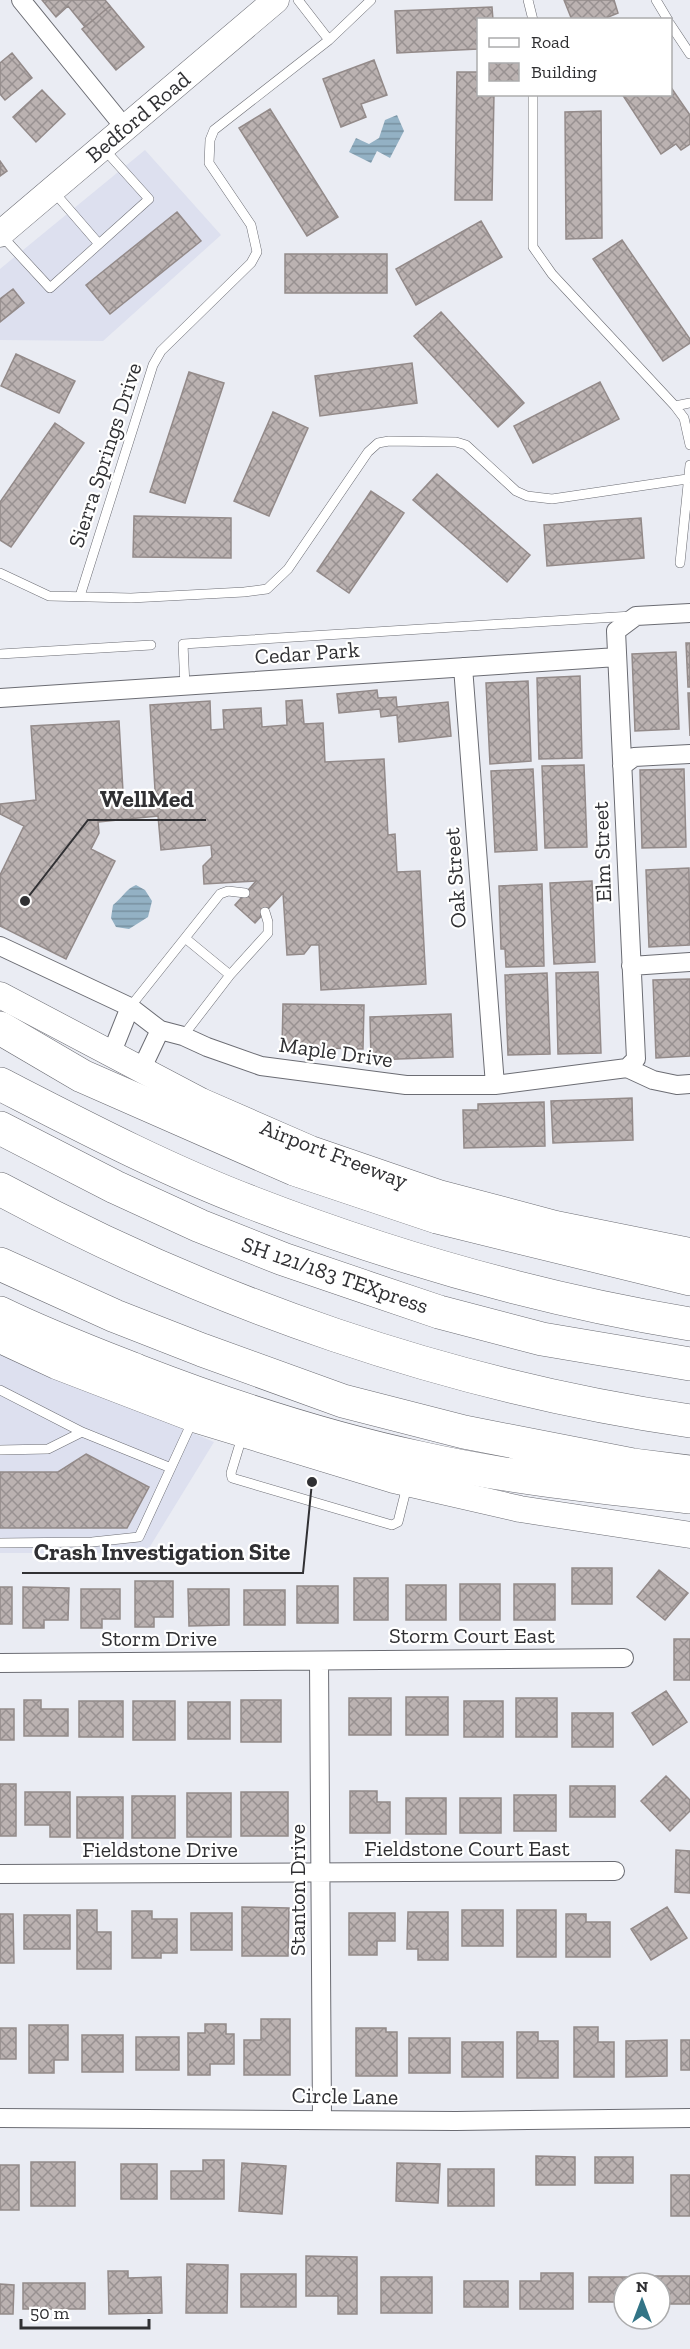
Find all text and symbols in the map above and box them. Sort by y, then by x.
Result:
legend [477,18,672,96]
text: Road [531,31,570,53]
text: Building [531,61,597,83]
street label: Bedford Road [80,66,196,168]
street label: Sierra Springs Drive [62,359,148,551]
street label: Cedar Park [254,636,361,670]
callout: WellMed [88,778,206,820]
text: WellMed [100,784,194,813]
street label: Elm Street [587,800,617,903]
street label: Oak Street [438,826,472,929]
street label: Maple Drive [277,1031,395,1073]
street label: Airport Freeway [256,1113,412,1195]
street label: SH 121/183 TEXpress [238,1230,432,1320]
callout: Crash Investigation Site [22,1531,303,1573]
text: Crash Investigation Site [34,1537,291,1566]
street label: Storm Court East [389,1622,556,1649]
street label: Storm Drive [101,1625,217,1652]
street label: Stanton Drive [284,1824,311,1956]
street label: Fieldstone Court East [364,1835,571,1862]
street label: Fieldstone Drive [82,1836,238,1863]
street label: Circle Lane [292,2082,398,2110]
north arrow [612,2271,672,2331]
text: N [636,2277,648,2296]
scale bar [21,2292,148,2330]
text: 50 m [30,2302,70,2324]

